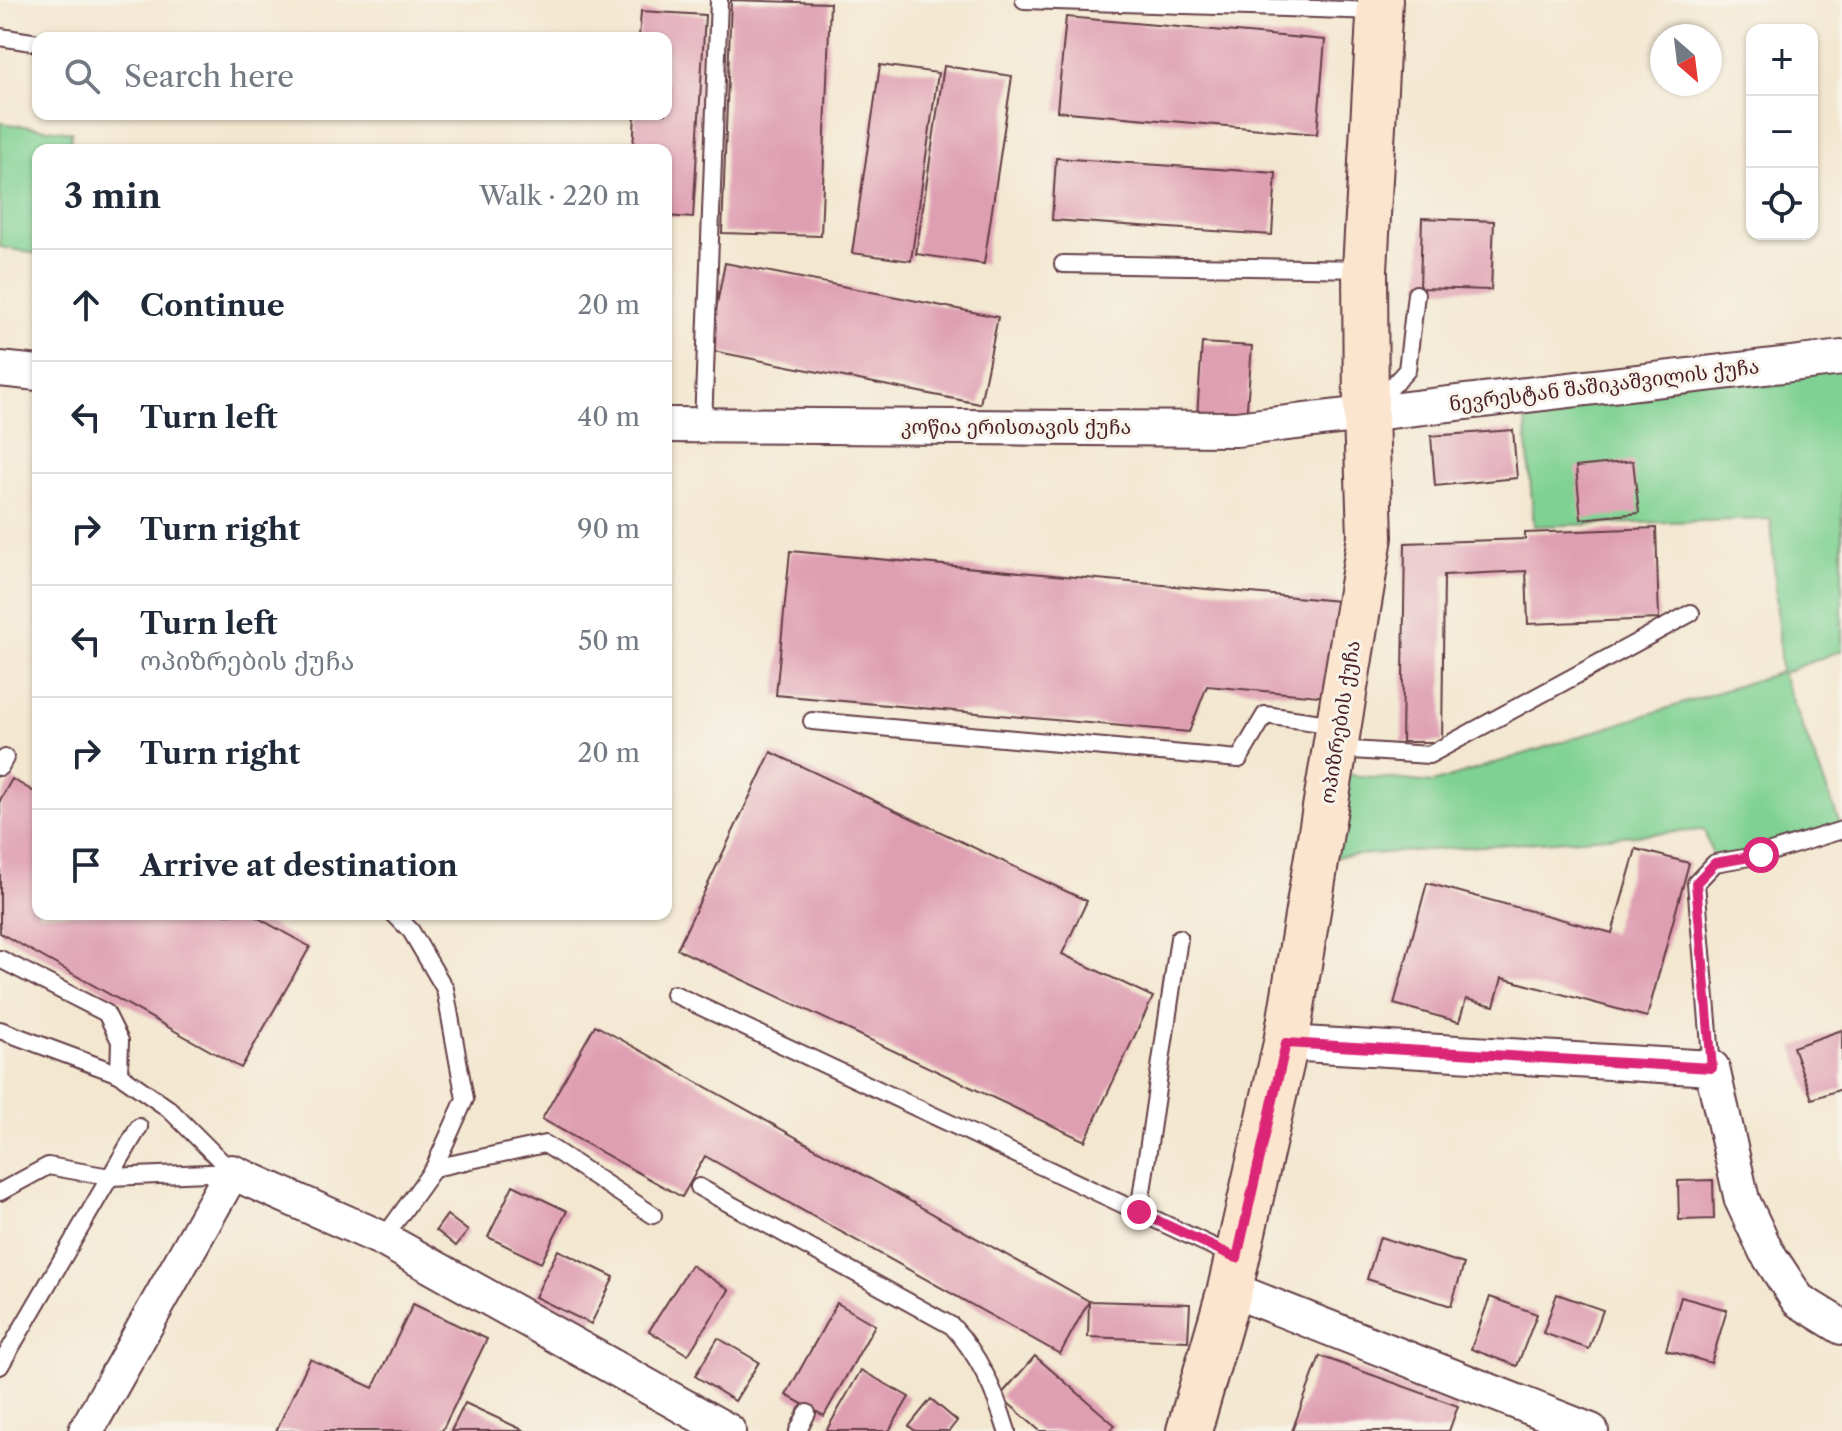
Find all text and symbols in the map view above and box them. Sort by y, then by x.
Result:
north arrow [1650,24,1722,96]
map controls [1746,24,1818,240]
button: + [1746,24,1818,96]
search box [32,32,672,120]
icon: search [60,54,104,98]
text: Search here [124,58,294,95]
button: − [1746,96,1818,168]
button: locate [1746,168,1818,240]
text: 3 min [64,175,161,217]
text: Walk · 220 m [479,180,640,212]
icon: ahead [64,283,108,327]
text: Continue [140,287,285,324]
text: 20 m [577,289,640,321]
street label: ნევრესტან შაშიკაშვილის ქუჩა [1448,354,1760,416]
icon: left [64,395,108,439]
text: Turn left [140,399,277,436]
text: 40 m [577,401,640,433]
street label: კოწია ერისთავის ქუჩა [901,415,1131,439]
icon: right [64,507,108,551]
text: Turn right [140,511,300,548]
text: 90 m [577,513,640,545]
text: Turn left [140,605,277,642]
icon: left [64,619,108,663]
text: 50 m [578,625,640,657]
street label: ოპიზრების ქუჩა [1315,639,1365,805]
text: ოპიზრების ქუჩა [140,645,354,677]
icon: right [64,731,108,775]
text: Turn right [140,735,300,772]
text: 20 m [577,737,640,769]
route start [1743,837,1779,873]
icon: arrive [64,843,108,887]
text: Arrive at destination [140,847,458,884]
route end [1121,1194,1157,1230]

